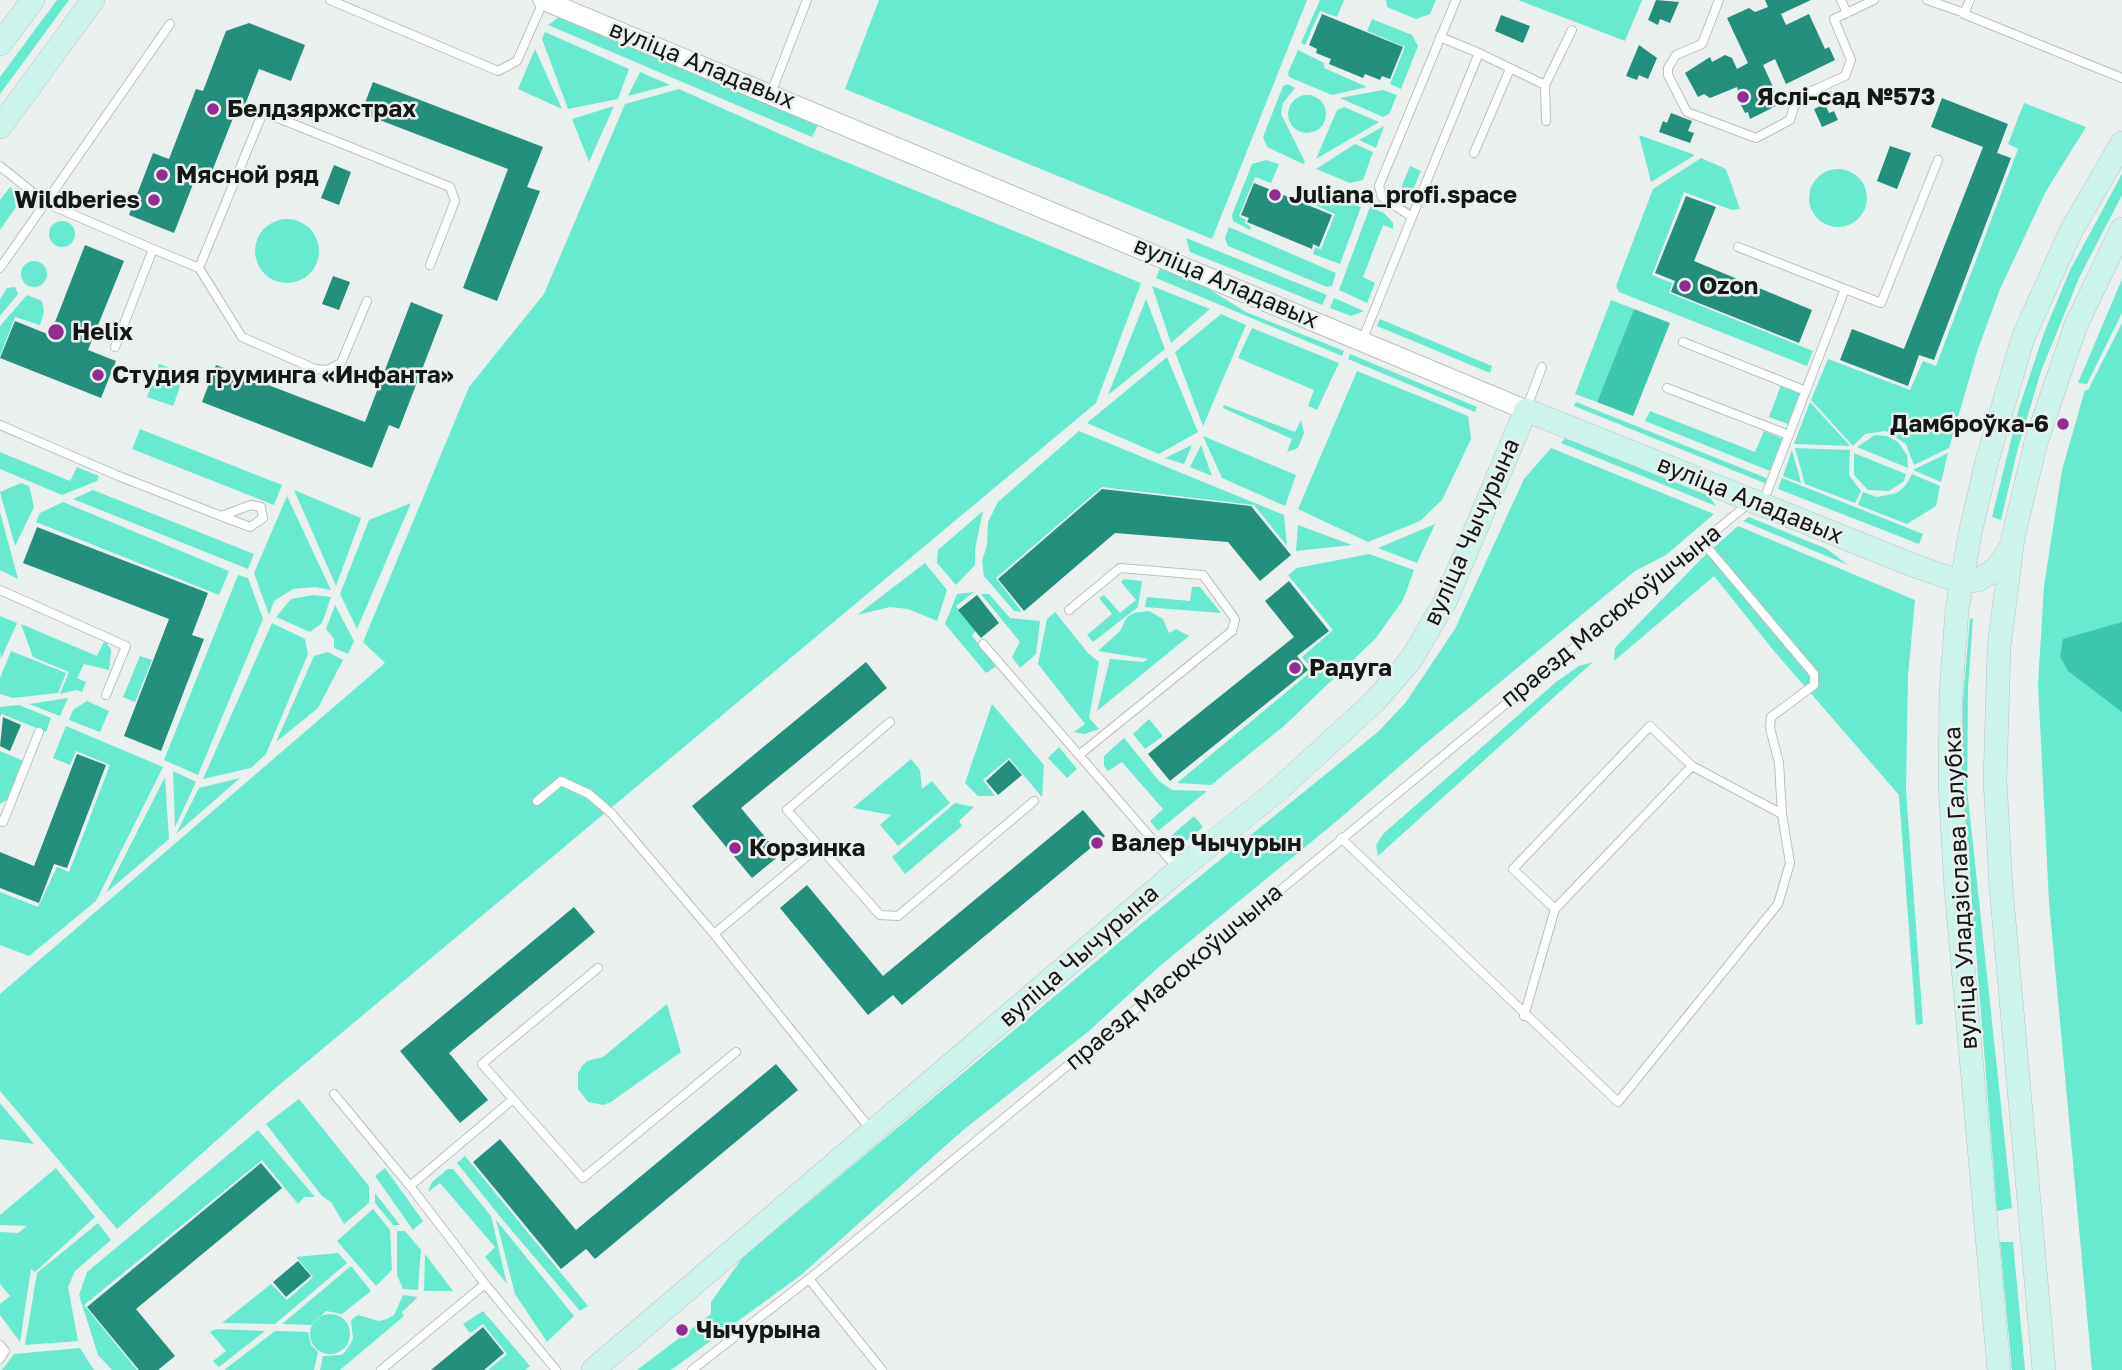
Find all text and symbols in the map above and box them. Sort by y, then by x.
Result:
street label: вуліца Аладавых [605,15,799,115]
place label: Яслі-сад №573 [1757,83,1935,111]
marker: Яслі-сад №573 [1735,89,1751,105]
place label: Белдзяржстрах [227,95,416,123]
marker: Белдзяржстрах [205,101,221,117]
place label: Мясной ряд [176,161,319,189]
marker: Мясной ряд [154,167,170,183]
place label: Juliana_profi.space [1289,181,1517,209]
place label: Wildberies [14,186,140,214]
marker: Juliana_profi.space [1267,187,1283,203]
marker: Wildberies [146,192,162,208]
street label: вуліца Аладавых [1129,231,1323,335]
place label: Ozon [1699,272,1758,300]
marker: Ozon [1677,278,1693,294]
place label: Helix [72,318,133,346]
marker: Helix [46,322,66,342]
place label: Студия груминга «Инфанта» [112,361,454,389]
marker: Студия груминга «Инфанта» [90,367,106,383]
place label: Дамброўка-6 [1890,410,2049,438]
marker: Дамброўка-6 [2055,416,2071,432]
street label: вуліца Чычурына [1418,434,1526,630]
street label: вуліца Аладавых [1653,450,1847,550]
street label: праезд Масюкоўшчына [1495,518,1727,714]
place label: Радуга [1309,654,1392,682]
marker: Радуга [1287,660,1303,676]
street label: вуліца Уладзіслава Галубка [1938,726,1984,1050]
place label: Валер Чычурын [1111,829,1302,857]
place label: Корзинка [749,834,866,862]
marker: Валер Чычурын [1089,835,1105,851]
marker: Корзинка [727,840,743,856]
street label: праезд Масюкоўшчына [1059,878,1289,1076]
street label: вуліца Чычурына [993,879,1165,1033]
place label: Чычурына [696,1316,820,1344]
marker: Чычурына [674,1322,690,1338]

